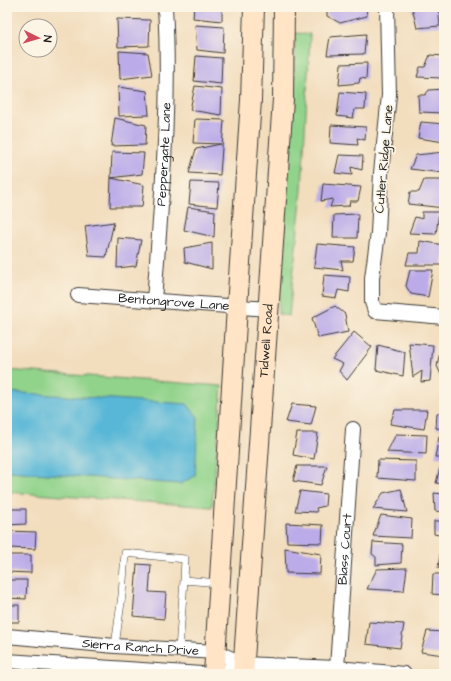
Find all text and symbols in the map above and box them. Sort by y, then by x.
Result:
north arrow [18,18,58,58]
text: N [40,35,55,43]
street label: Peppergate Lane [152,102,175,207]
street label: Cutler Ridge Lane [370,104,399,214]
street label: Bentongrove Lane [118,289,230,315]
street label: Tidwell Road [255,303,278,378]
street label: Blass Court [334,512,356,586]
street label: Sierra Ranch Drive [81,634,200,660]

